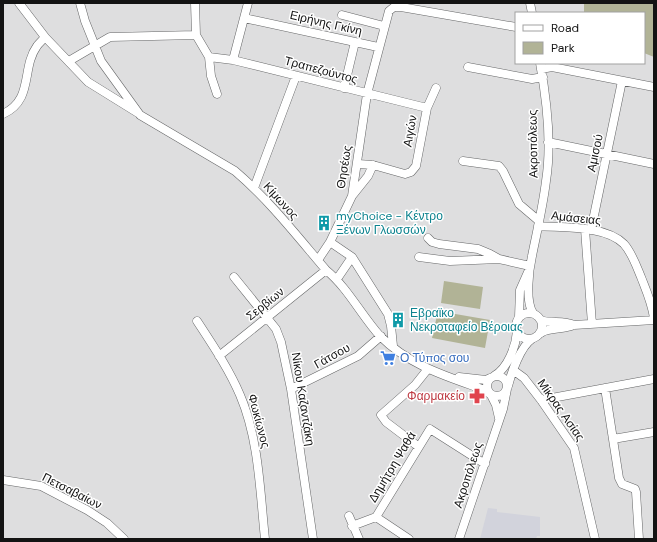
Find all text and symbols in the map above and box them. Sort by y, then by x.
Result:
street label: Ειρήνης Γκίνη [288,7,364,39]
legend [515,12,645,64]
text: Road [551,20,579,36]
text: Park [551,40,575,56]
street label: Τραπεζούντος [283,53,359,87]
street label: Ακροπόλεως [524,110,542,178]
street label: Αιγών [399,114,421,148]
street label: Αμισού [583,133,607,173]
street label: Θησέως [333,144,355,190]
street label: Κίμωνος [260,179,302,223]
street label: Αμάσειας [550,207,602,229]
place label: myChoice - Κέντρο Ξένων Γλωσσών [336,208,443,238]
building icon: myChoice - Κέντρο Ξένων Γλωσσών [315,214,333,232]
street label: Σερβίων [243,284,287,324]
place label: Εβραϊκο Νεκροταφείο Βέροιας [410,305,523,335]
building icon: Εβραϊκο Νεκροταφείο Βέροιας [389,311,407,329]
street label: Γάτσου [311,340,353,372]
supermarket icon: Ο Τύπος σου [379,349,397,367]
place label: Ο Τύπος σου [400,350,469,366]
street label: Νίκου Καζαντζάκη [288,351,318,447]
street label: Μίκρας Ασίας [534,376,588,444]
pharmacy icon: Φαρμακείο [468,387,486,405]
place label: Φαρμακείο [407,388,465,404]
street label: Φωκίωνος [244,392,274,450]
street label: Δημήτρη Ψαθά [365,429,419,505]
street label: Ακροπόλεως [450,440,486,510]
street label: Πετσαβαίων [39,469,105,513]

